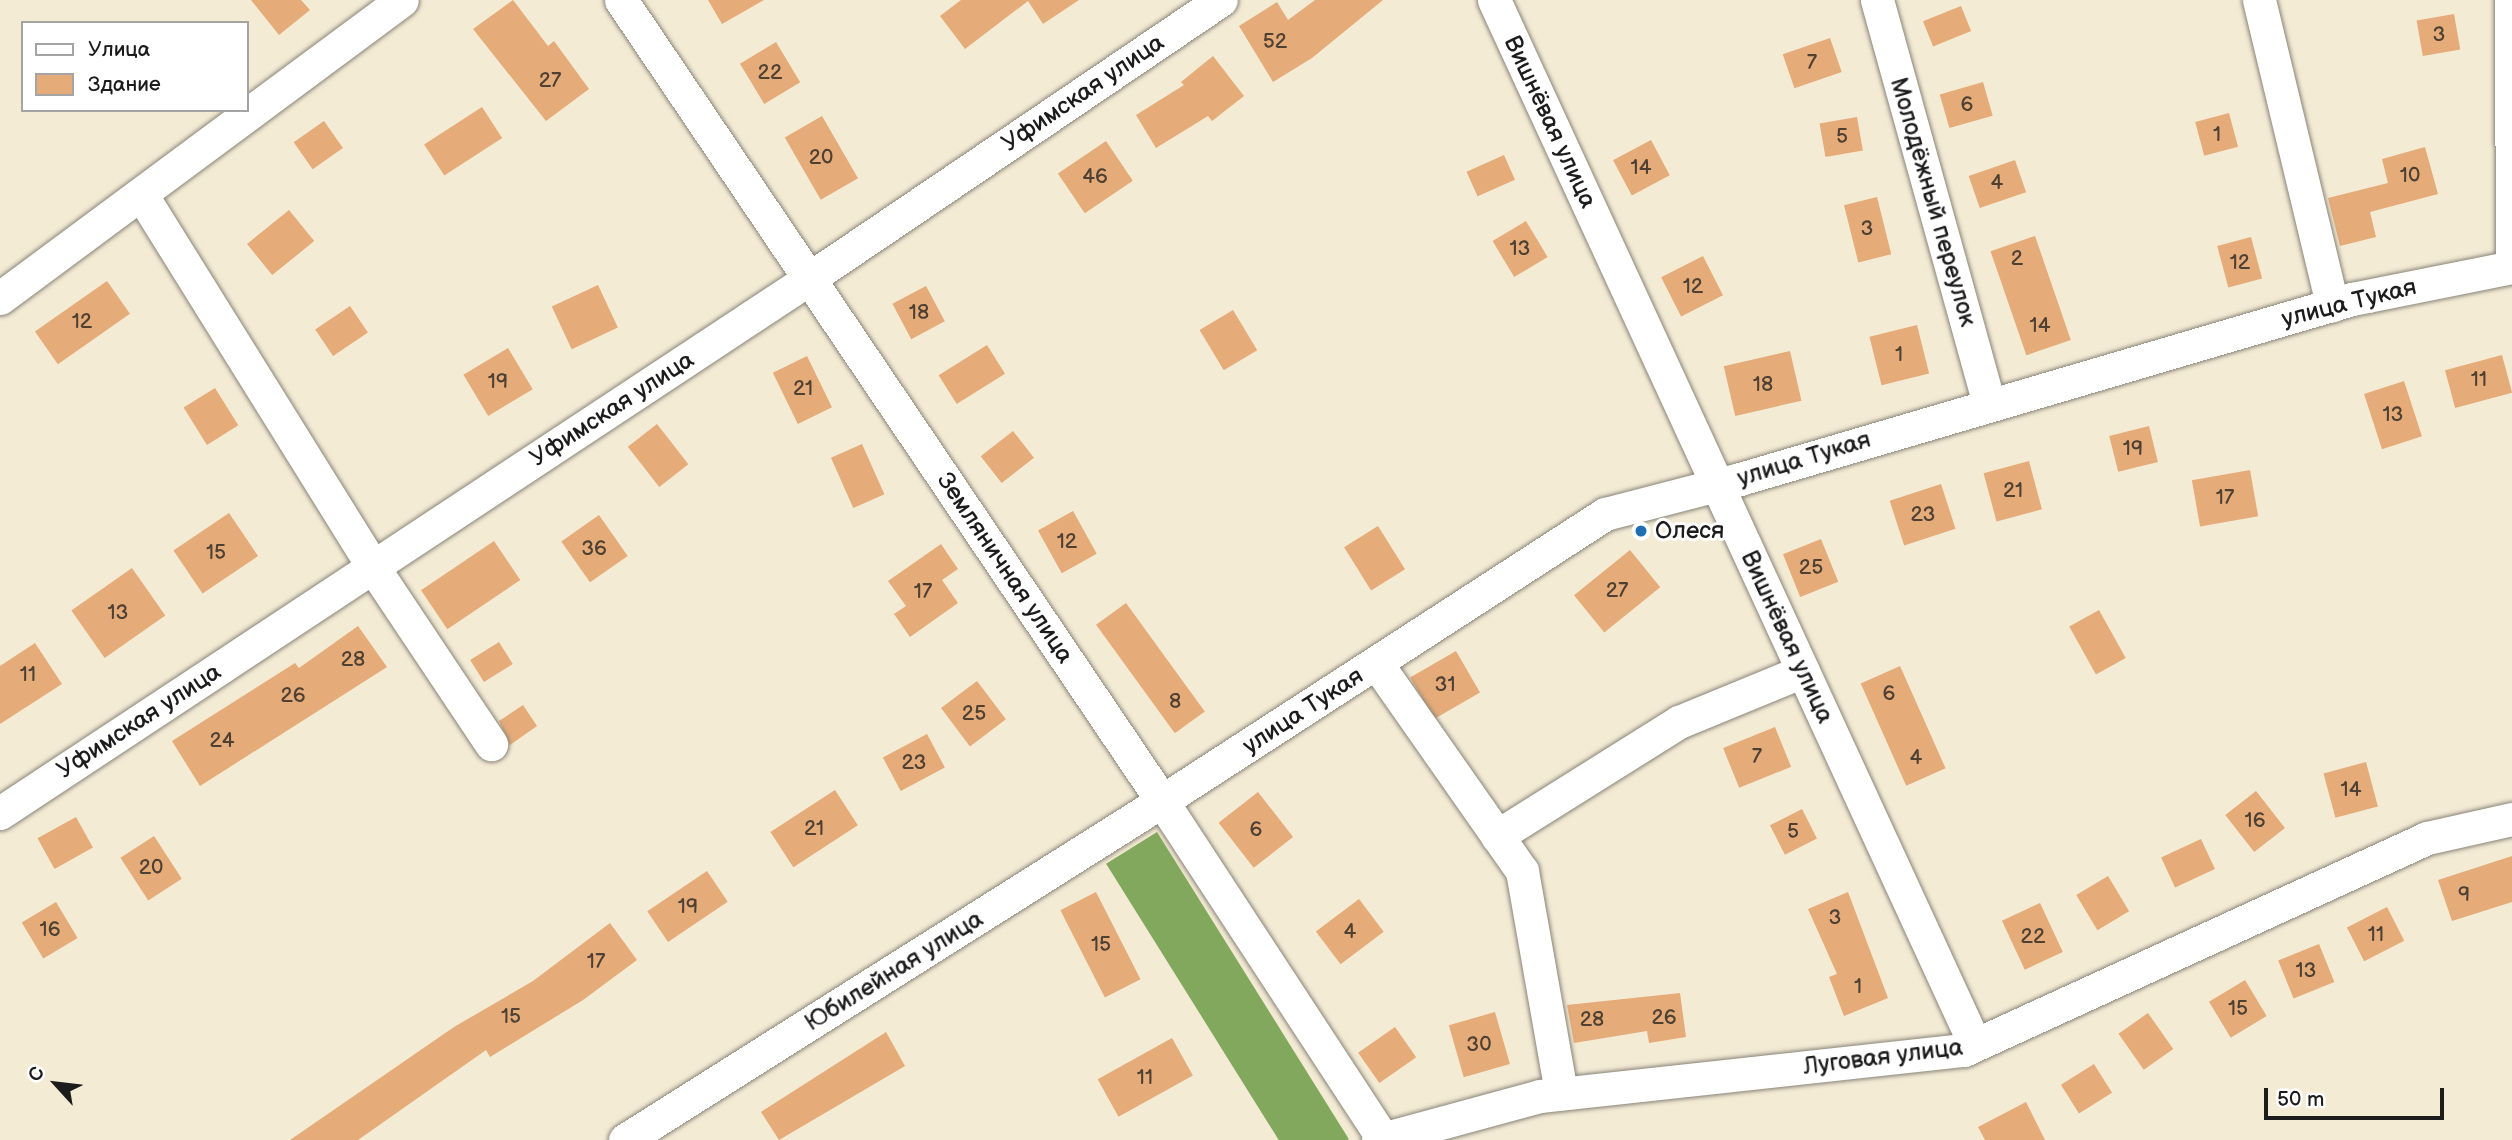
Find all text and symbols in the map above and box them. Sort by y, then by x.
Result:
legend [21,21,248,112]
house number: 3 [2433,22,2445,48]
street label: Уфимская улица [996,28,1170,158]
house number: 52 [1263,29,1287,55]
street label: Вишнёвая улица [1497,31,1603,213]
text: Улица [88,37,150,62]
house number: 7 [1807,50,1817,76]
house number: 22 [758,60,782,86]
house number: 27 [539,68,561,94]
text: Здание [88,72,161,97]
street label: Молодёжный переулок [1884,74,1982,330]
house number: 6 [1961,92,1973,118]
house number: 1 [2213,122,2221,148]
house number: 5 [1836,124,1848,150]
house number: 20 [809,145,833,171]
house number: 14 [1631,155,1651,181]
house number: 10 [2400,163,2420,189]
house number: 46 [1082,164,1108,190]
house number: 4 [1991,170,2003,196]
house number: 3 [1861,216,1873,242]
house number: 13 [1509,236,1531,262]
house number: 2 [2011,246,2023,272]
house number: 12 [2230,250,2250,276]
street label: улица Тукая [2279,272,2419,334]
house number: 12 [1683,274,1703,300]
house number: 18 [909,300,929,326]
house number: 12 [72,309,92,335]
house number: 14 [2030,313,2050,339]
house number: 1 [1895,342,1903,368]
street label: Уфимская улица [525,345,699,473]
house number: 11 [2471,367,2487,393]
house number: 19 [488,369,508,395]
house number: 18 [1753,372,1773,398]
house number: 21 [793,376,813,402]
house number: 13 [2382,402,2404,428]
street label: улица Тукая [1734,425,1874,493]
house number: 19 [2123,436,2143,462]
street label: Земляничная улица [931,467,1079,669]
house number: 21 [2003,478,2023,504]
house number: 17 [2216,485,2234,511]
house number: 23 [1911,502,1935,528]
place label: Олеся [1655,517,1724,545]
marker: Олеся [1633,523,1649,539]
house number: 12 [1057,529,1077,555]
house number: 36 [581,536,607,562]
house number: 15 [206,540,226,566]
street label: Вишнёвая улица [1734,546,1840,728]
house number: 25 [1799,555,1823,581]
house number: 27 [1606,578,1628,604]
house number: 17 [914,579,932,605]
house number: 13 [107,600,129,626]
house number: 28 [341,647,365,673]
street label: Уфимская улица [52,657,226,785]
street label: улица Тукая [1237,661,1369,761]
house number: 11 [20,662,36,688]
house number: 31 [1434,672,1456,698]
house number: 6 [1883,681,1895,707]
house number: 26 [280,683,306,709]
house number: 8 [1169,689,1181,715]
house number: 25 [962,701,986,727]
house number: 24 [210,728,234,754]
house number: 7 [1752,744,1762,770]
house number: 4 [1910,745,1922,771]
house number: 23 [902,750,926,776]
house number: 14 [2341,777,2361,803]
house number: 16 [2245,808,2265,834]
house number: 21 [804,816,824,842]
house number: 6 [1250,817,1262,843]
house number: 5 [1787,819,1799,845]
house number: 20 [139,855,163,881]
house number: 9 [2458,882,2470,908]
house number: 19 [678,894,698,920]
street label: Юбилейная улица [800,905,988,1037]
house number: 3 [1829,905,1841,931]
house number: 16 [40,917,60,943]
house number: 4 [1344,919,1356,945]
house number: 11 [2368,922,2384,948]
house number: 22 [2021,924,2045,950]
house number: 15 [1091,932,1111,958]
house number: 17 [587,949,605,975]
house number: 13 [2295,958,2317,984]
house number: 1 [1854,974,1862,1000]
house number: 15 [2228,996,2248,1022]
house number: 15 [501,1004,521,1030]
house number: 26 [1651,1005,1677,1031]
house number: 28 [1580,1007,1604,1033]
house number: 30 [1466,1032,1492,1058]
street label: Луговая улица [1802,1033,1964,1081]
north arrow [21,1049,91,1119]
text: С [24,1063,50,1085]
house number: 11 [1137,1065,1153,1091]
scale bar [2267,1074,2447,1118]
text: 50 m [2277,1087,2324,1112]

